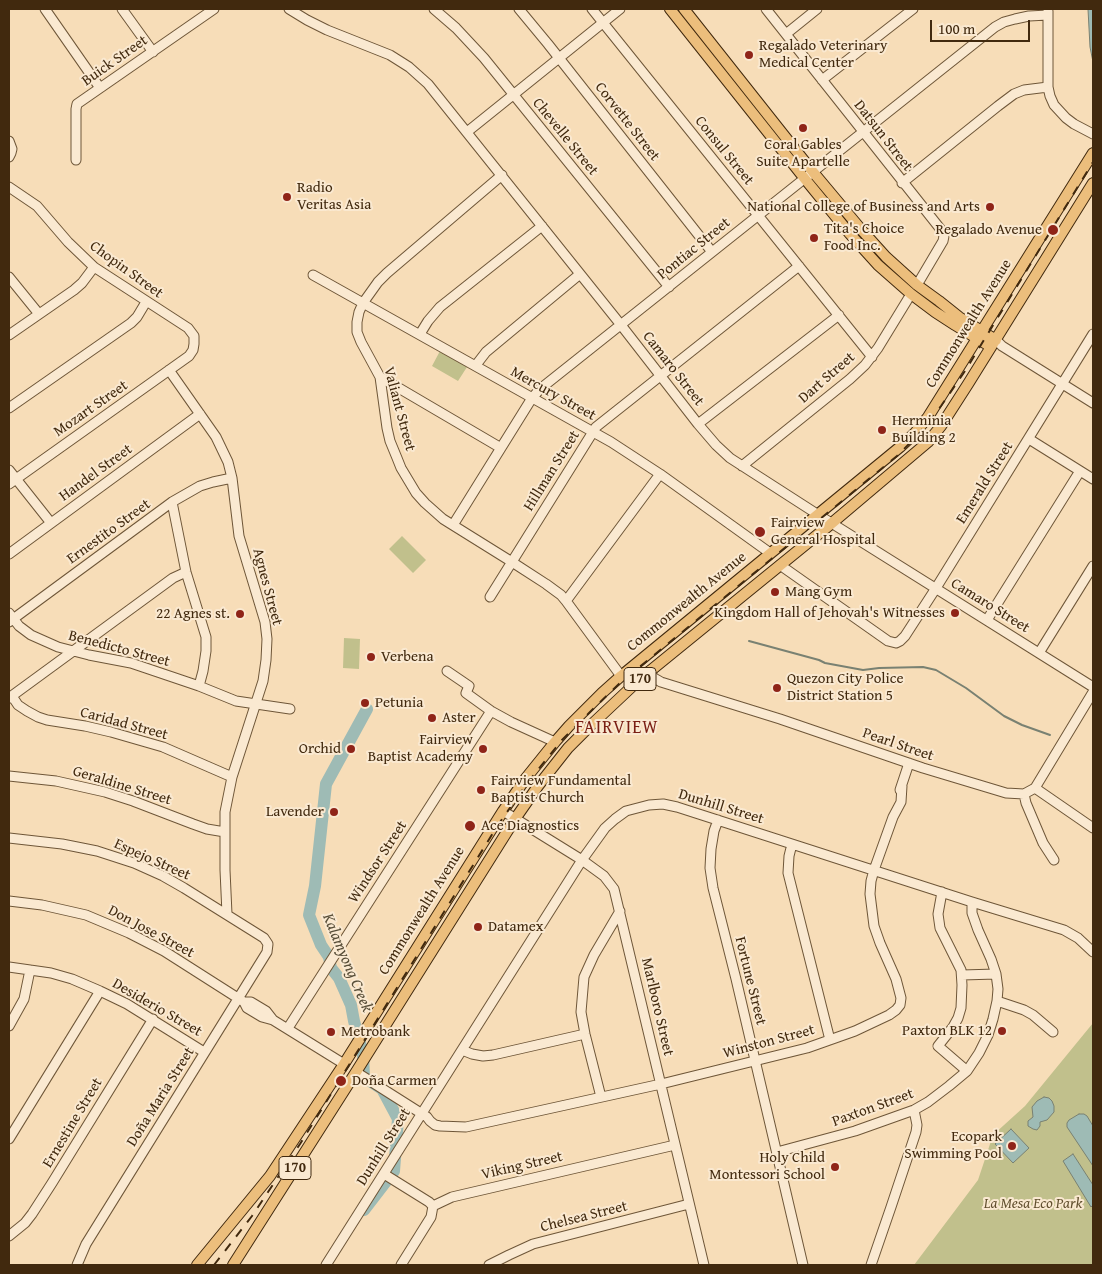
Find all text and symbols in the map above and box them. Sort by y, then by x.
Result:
scale bar [932,10,1032,42]
text: 100 m [938,18,975,39]
street label: Buick Street [79,32,151,90]
place label: Regalado Veterinary Medical Center [759,37,887,72]
marker: Regalado Veterinary Medical Center [743,49,755,61]
street label: Corvette Street [591,79,663,165]
street label: Chevelle Street [528,95,602,179]
street label: Datsun Street [850,97,916,175]
street label: Consul Street [691,113,757,189]
marker: Coral Gables Suite Apartelle [797,122,809,134]
place label: Coral Gables Suite Apartelle [756,136,850,171]
place label: Radio Veritas Asia [297,179,371,214]
marker: Radio Veritas Asia [281,191,293,203]
place label: National College of Business and Arts [747,198,980,216]
marker: National College of Business and Arts [984,201,996,213]
street label: Pontiac Street [654,214,734,284]
place label: Tita's Choice Food Inc. [824,220,904,255]
place label: Regalado Avenue [935,221,1042,239]
marker: Regalado Avenue [1046,223,1060,237]
marker: Tita's Choice Food Inc. [808,232,820,244]
street label: Chopin Street [86,237,166,303]
street label: Commonwealth Avenue [922,256,1016,392]
street label: Camaro Street [638,328,708,410]
street label: Dart Street [795,349,859,407]
street label: Mercury Street [507,363,599,425]
street label: Valiant Street [379,365,419,453]
street label: Mozart Street [50,377,132,441]
place label: Herminia Building 2 [892,412,956,447]
marker: Herminia Building 2 [876,424,888,436]
street label: Hillman Street [520,427,584,515]
street label: Emerald Street [953,439,1017,527]
street label: Handel Street [56,440,136,506]
street label: Ernestito Street [64,496,154,568]
place label: Fairview General Hospital [771,514,875,549]
marker: Fairview General Hospital [753,525,767,539]
street label: Agnes Street [248,546,286,628]
street label: Commonwealth Avenue [624,548,750,656]
street label: Camaro Street [947,575,1033,637]
place label: Mang Gym [785,583,852,601]
marker: Mang Gym [769,586,781,598]
place label: Kingdom Hall of Jehovah's Witnesses [714,604,945,622]
place label: 22 Agnes st. [156,605,230,623]
marker: Kingdom Hall of Jehovah's Witnesses [949,607,961,619]
marker: 22 Agnes st. [234,608,246,620]
street label: Benedicto Street [66,627,172,671]
place label: Verbena [381,648,433,666]
marker: Verbena [365,651,377,663]
road number: 170 [624,668,656,691]
place label: Quezon City Police District Station 5 [787,670,903,705]
marker: Quezon City Police District Station 5 [771,682,783,694]
place label: Petunia [375,694,423,712]
marker: Petunia [359,697,371,709]
street label: Caridad Street [78,704,170,744]
place label: Aster [442,709,476,727]
marker: Aster [426,712,438,724]
district label: FAIRVIEW [574,717,660,739]
street label: Pearl Street [860,724,936,766]
place label: Fairview Baptist Academy [368,731,473,766]
place label: Orchid [299,740,341,758]
marker: Orchid [345,743,357,755]
marker: Fairview Baptist Academy [477,743,489,755]
street label: Geraldine Street [71,762,173,810]
place label: Fairview Fundamental Baptist Church [491,772,631,807]
marker: Fairview Fundamental Baptist Church [475,784,487,796]
street label: Dunhill Street [676,786,766,828]
place label: Lavender [266,803,324,821]
marker: Lavender [328,806,340,818]
street label: Windsor Street [345,817,411,907]
place label: Ace Diagnostics [481,817,579,835]
marker: Ace Diagnostics [463,819,477,833]
street label: Espejo Street [111,835,193,885]
street label: Commonwealth Avenue [375,843,469,979]
street label: Don Jose Street [105,902,197,962]
water label: Kalamyong Creek [318,911,376,1015]
place label: Datamex [488,918,543,936]
marker: Datamex [472,921,484,933]
street label: Fortune Street [730,935,770,1027]
street label: Marlboro Street [637,956,677,1058]
street label: Desiderio Street [109,975,205,1041]
street label: Winston Street [721,1021,817,1063]
place label: Paxton BLK 12 [902,1022,992,1040]
place label: Metrobank [341,1023,410,1041]
marker: Paxton BLK 12 [996,1025,1008,1037]
marker: Metrobank [325,1026,337,1038]
street label: Doña Maria Street [123,1044,199,1150]
place label: Doña Carmen [352,1072,437,1090]
marker: Doña Carmen [334,1074,348,1088]
street label: Ernestine Street [39,1075,107,1171]
street label: Paxton Street [830,1085,916,1131]
street label: Dunhill Street [353,1105,415,1189]
place label: Ecopark Swimming Pool [904,1128,1002,1163]
marker: Ecopark Swimming Pool [1006,1140,1018,1152]
street label: Viking Street [480,1148,564,1184]
place label: Holy Child Montessori School [709,1149,825,1184]
road number: 170 [279,1156,311,1180]
marker: Holy Child Montessori School [829,1161,841,1173]
park label: La Mesa Eco Park [984,1195,1082,1213]
street label: Chelsea Street [539,1197,629,1237]

